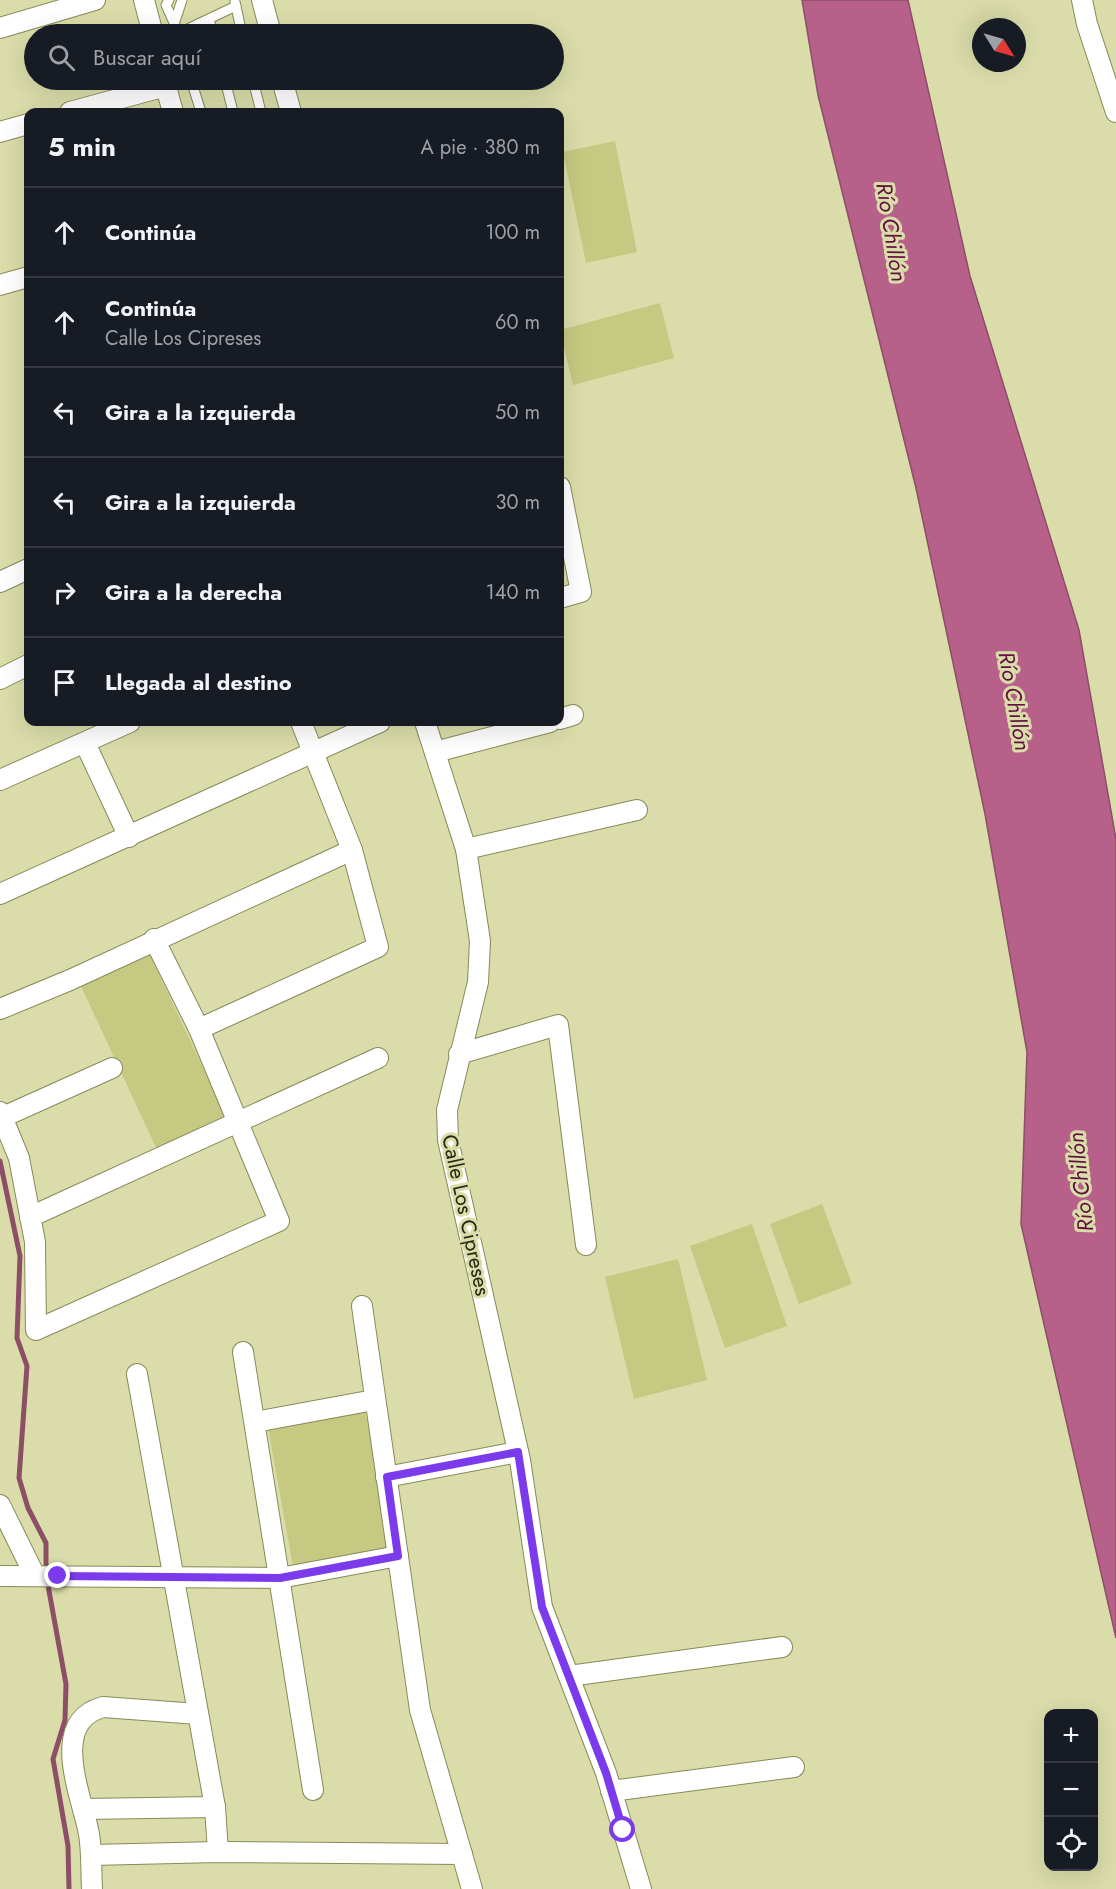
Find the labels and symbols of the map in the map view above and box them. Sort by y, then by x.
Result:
north arrow [972,18,1026,72]
water label: Río Chillón [868,180,916,284]
water label: Río Chillón [991,649,1039,753]
water label: Río Chillón [1059,1131,1101,1233]
street label: Calle Los Cipreses [434,1132,498,1298]
route end [44,1562,70,1588]
route start [609,1816,635,1842]

